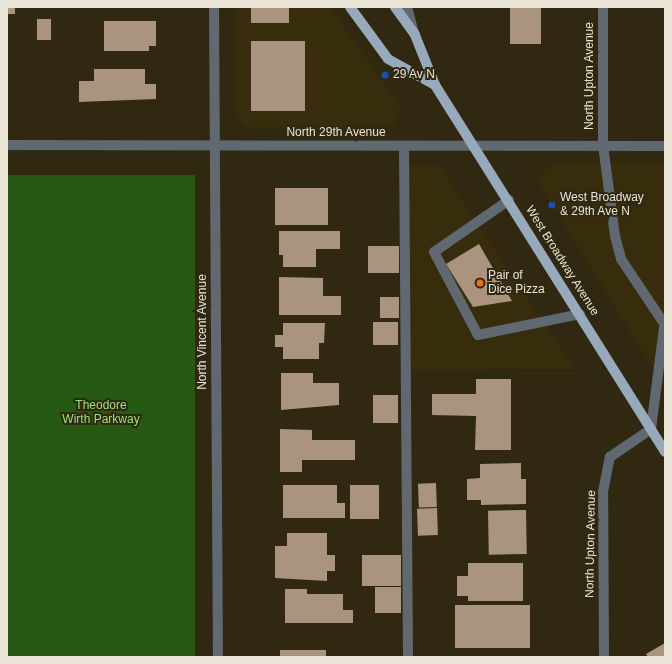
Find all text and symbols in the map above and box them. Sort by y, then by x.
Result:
street label: North Upton Avenue [583,22,597,130]
place label: 29 Av N [393,68,435,82]
marker: 29 Av N [380,70,390,80]
street label: North 29th Avenue [286,126,386,140]
place label: West Broadway & 29th Ave N [560,191,644,219]
marker: West Broadway & 29th Ave N [547,200,557,210]
street label: West Broadway Avenue [522,203,602,319]
place label: Pair of Dice Pizza [488,269,545,297]
street label: North Vincent Avenue [196,274,210,390]
marker: Pair of Dice Pizza [475,278,485,288]
park label: Theodore Wirth Parkway [62,399,140,427]
street label: North Upton Avenue [583,490,599,598]

